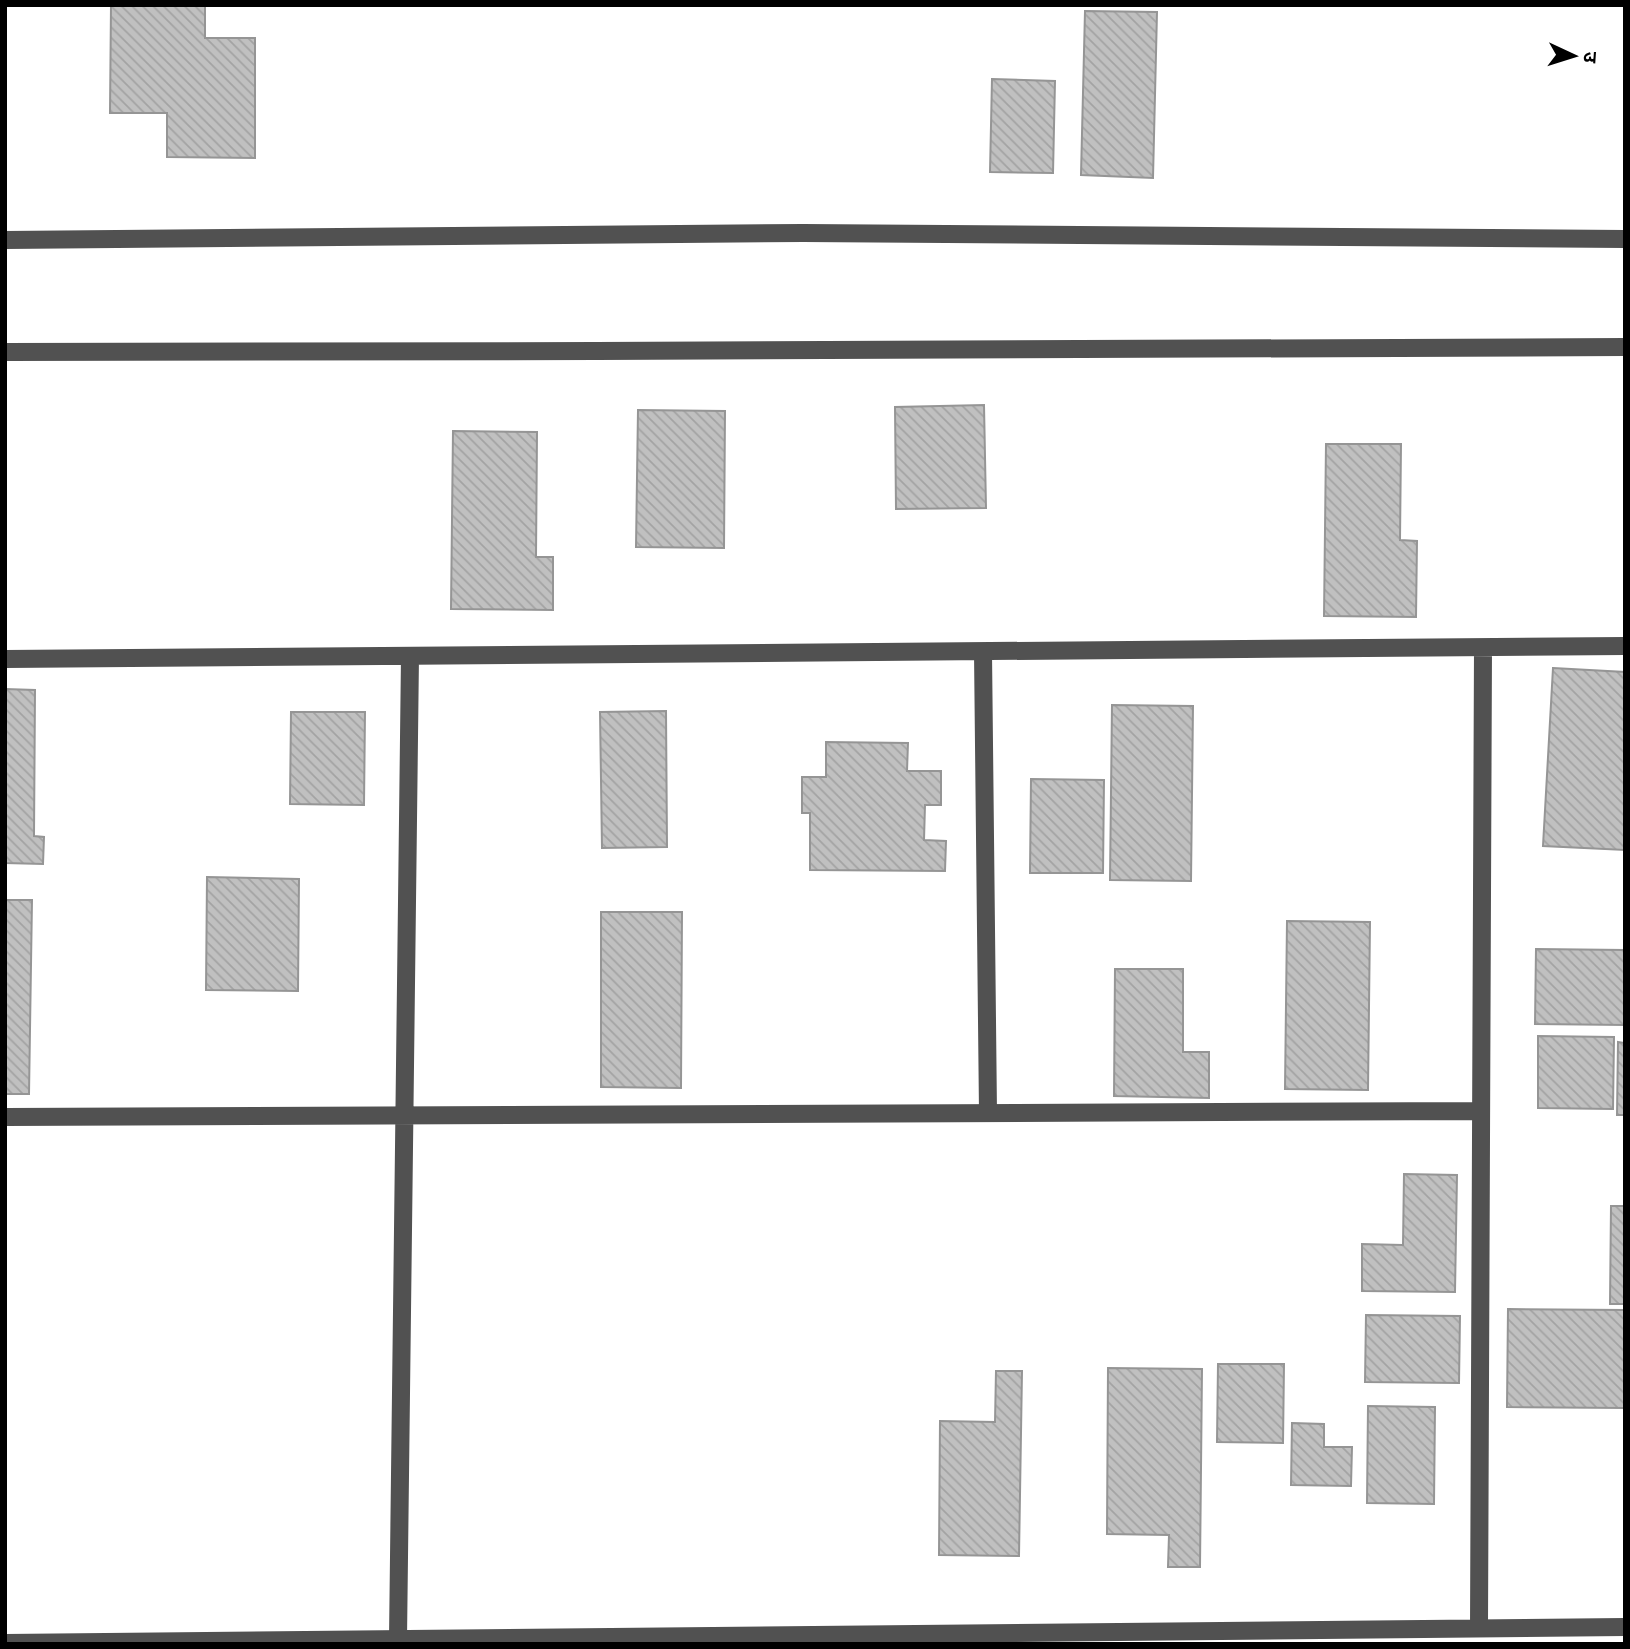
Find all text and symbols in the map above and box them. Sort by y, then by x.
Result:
north arrow [1539,21,1609,91]
text: उ [1579,51,1603,64]

